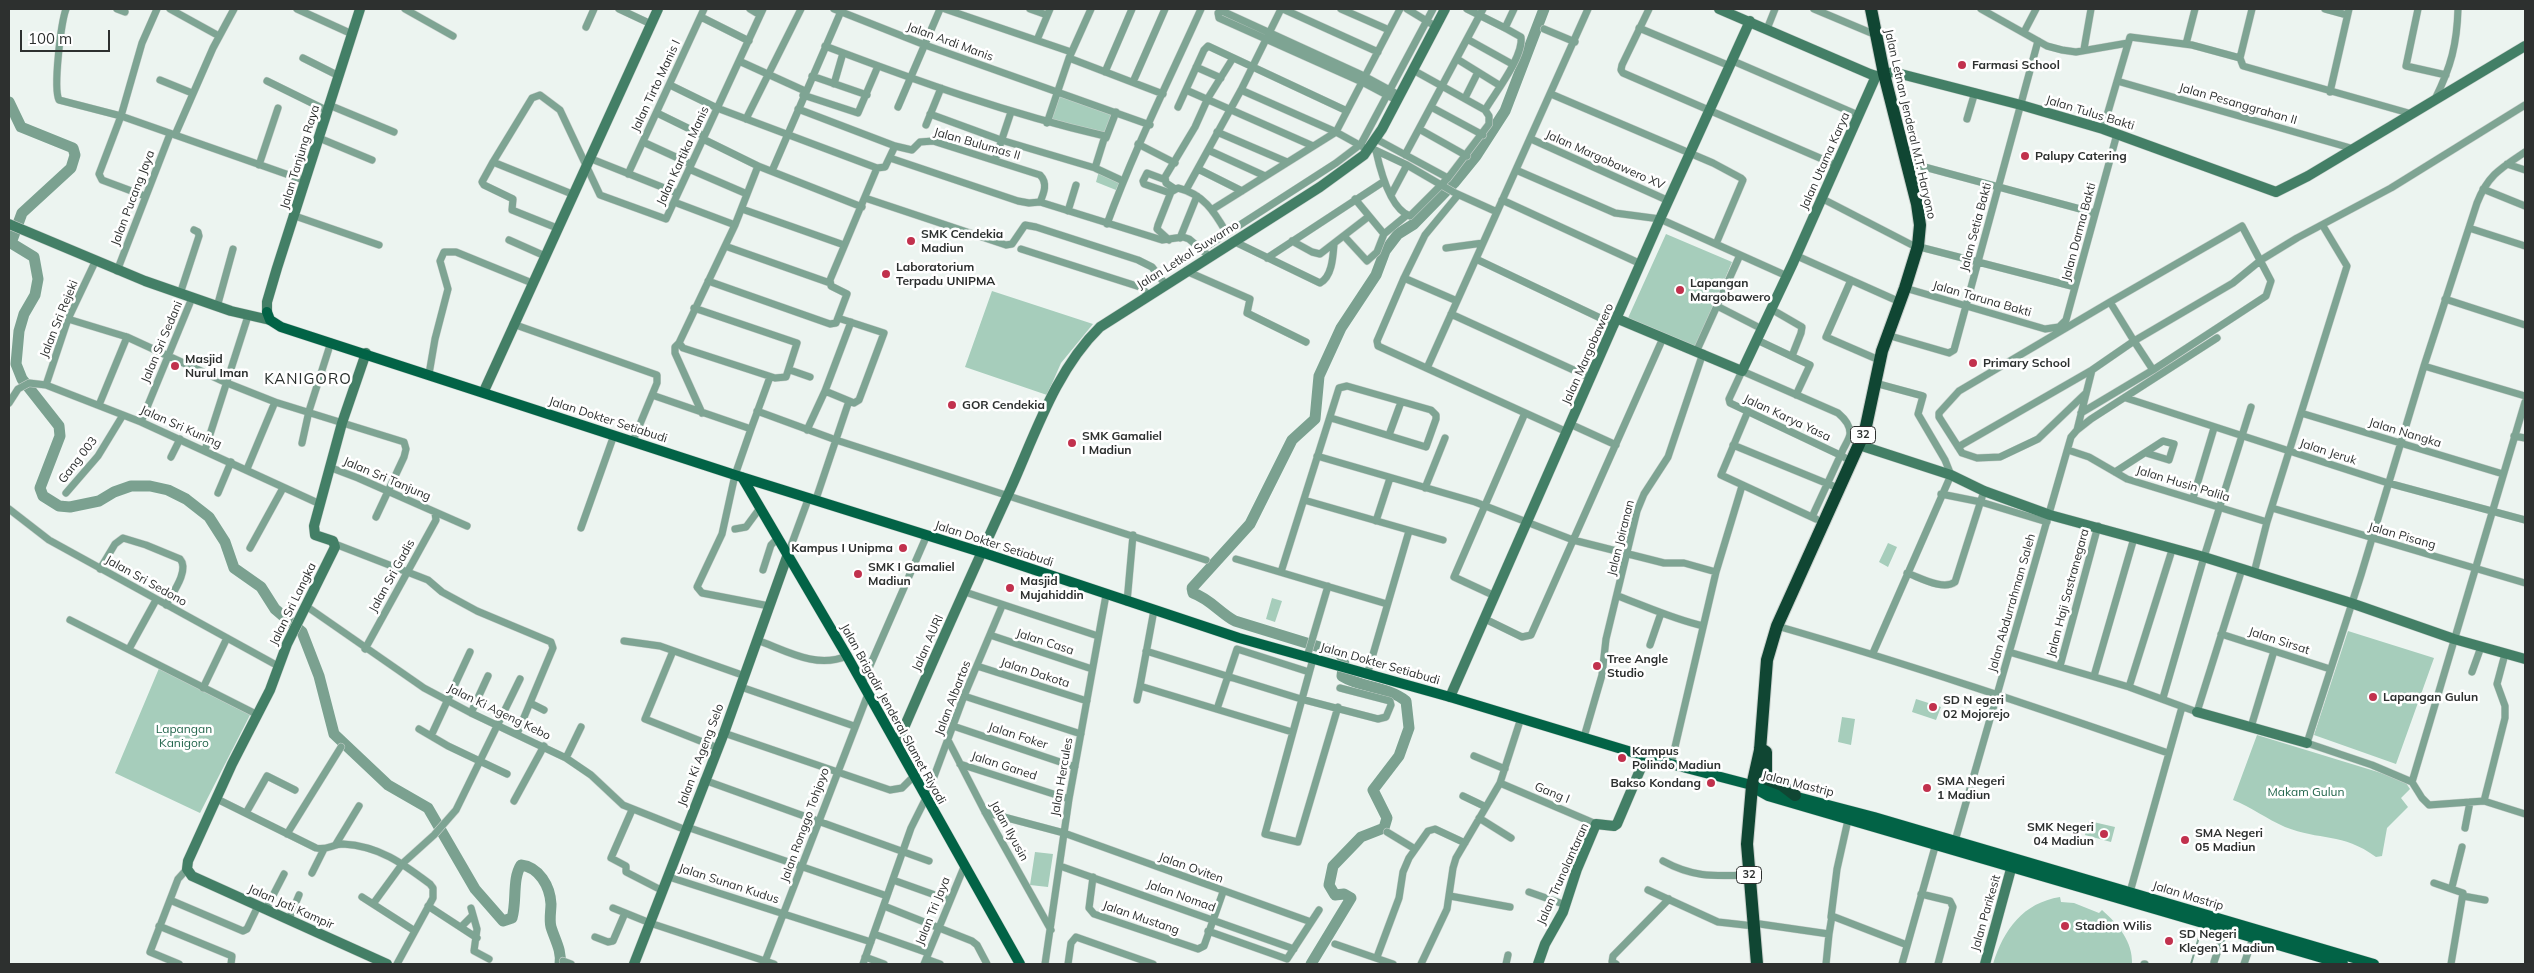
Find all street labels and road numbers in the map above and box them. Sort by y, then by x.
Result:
street label: Jalan Ardi Manis [905,20,995,64]
street label: Jalan Letnan Jenderal M.T. Haryono [1881,28,1939,220]
street label: Jalan Tirto Manis I [628,38,684,134]
street label: Jalan Pesanggrahan II [2177,80,2299,128]
street label: Jalan Tulus Bakti [2044,93,2136,133]
street label: Jalan Tanjung Raya [277,103,323,211]
street label: Jalan Kartika Manis [654,104,712,208]
street label: Jalan Utama Karya [1797,110,1853,212]
street label: Jalan Bulumas II [932,125,1022,163]
street label: Jalan Margobawero XV [1543,127,1667,193]
street label: Jalan Pucang Jaya [108,148,158,248]
street label: Jalan Setia Bakti [1957,181,1995,273]
street label: Jalan Darma Bakti [2059,181,2099,283]
street label: Jalan Letkol Suwarno [1134,218,1242,292]
street label: Jalan Sri Rejeki [37,278,81,360]
street label: Jalan Taruna Bakti [1931,278,2033,320]
street label: Jalan Sri Sedani [138,299,186,385]
street label: Jalan Margobawero [1559,301,1617,407]
street label: Jalan Karya Yasa [1741,392,1833,444]
street label: Jalan Dokter Setiabudi [547,394,669,446]
street label: Jalan Sri Kuning [138,403,224,451]
street label: Jalan Nangka [2367,415,2443,451]
road number: 32 [1850,426,1876,444]
street label: Gang 003 [55,434,101,486]
street label: Jalan Jeruk [2298,436,2358,468]
street label: Jalan Sri Tanjung [341,454,433,504]
street label: Jalan Husin Palila [2135,463,2231,505]
street label: Jalan Joiranan [1605,499,1637,577]
street label: Jalan Dokter Setiabudi [933,518,1055,570]
street label: Jalan Pisang [2367,520,2437,552]
street label: Jalan Haji Sastranegara [2044,527,2092,659]
street label: Jalan Abdurrahman Saleh [1985,532,2039,674]
street label: Jalan Sri Gadis [366,537,418,615]
street label: Jalan Sri Sedono [103,553,189,609]
street label: Jalan Sri Langka [267,560,319,648]
street label: Jalan AURI [909,613,947,673]
street label: Jalan Brigadir Jenderal Slamet Riyadi [837,621,949,807]
street label: Jalan Sirsat [2247,624,2311,658]
street label: Jalan Casa [1014,626,1076,658]
street label: Jalan Dokter Setiabudi [1319,640,1441,688]
street label: Jalan Dakota [999,655,1071,691]
street label: Jalan Albartos [932,659,974,737]
street label: Jalan Ki Ageng Kebo [445,681,553,743]
street label: Jalan Ki Ageng Selo [675,702,727,808]
street label: Jalan Foker [986,720,1050,752]
street label: Jalan Hercules [1048,737,1076,817]
street label: Jalan Ganed [969,749,1039,783]
street label: Jalan Ronggo Tohjoyo [778,766,832,884]
street label: Jalan Mastrip [1761,768,1835,800]
street label: Gang I [1532,779,1572,807]
street label: Jalan Ilyusin [987,798,1031,864]
street label: Jalan Trunolantaran [1534,821,1592,927]
street label: Jalan Oviten [1157,850,1225,886]
street label: Jalan Sunan Kudus [677,861,781,907]
road number: 32 [1736,866,1762,884]
street label: Jalan Parikesit [1968,873,2004,953]
street label: Jalan Tri Jaya [913,875,953,947]
street label: Jalan Nomad [1145,877,1217,915]
street label: Jalan Mastrip [2151,878,2225,914]
street label: Jalan Jati Kampir [246,882,336,932]
street label: Jalan Mustang [1101,898,1181,938]

